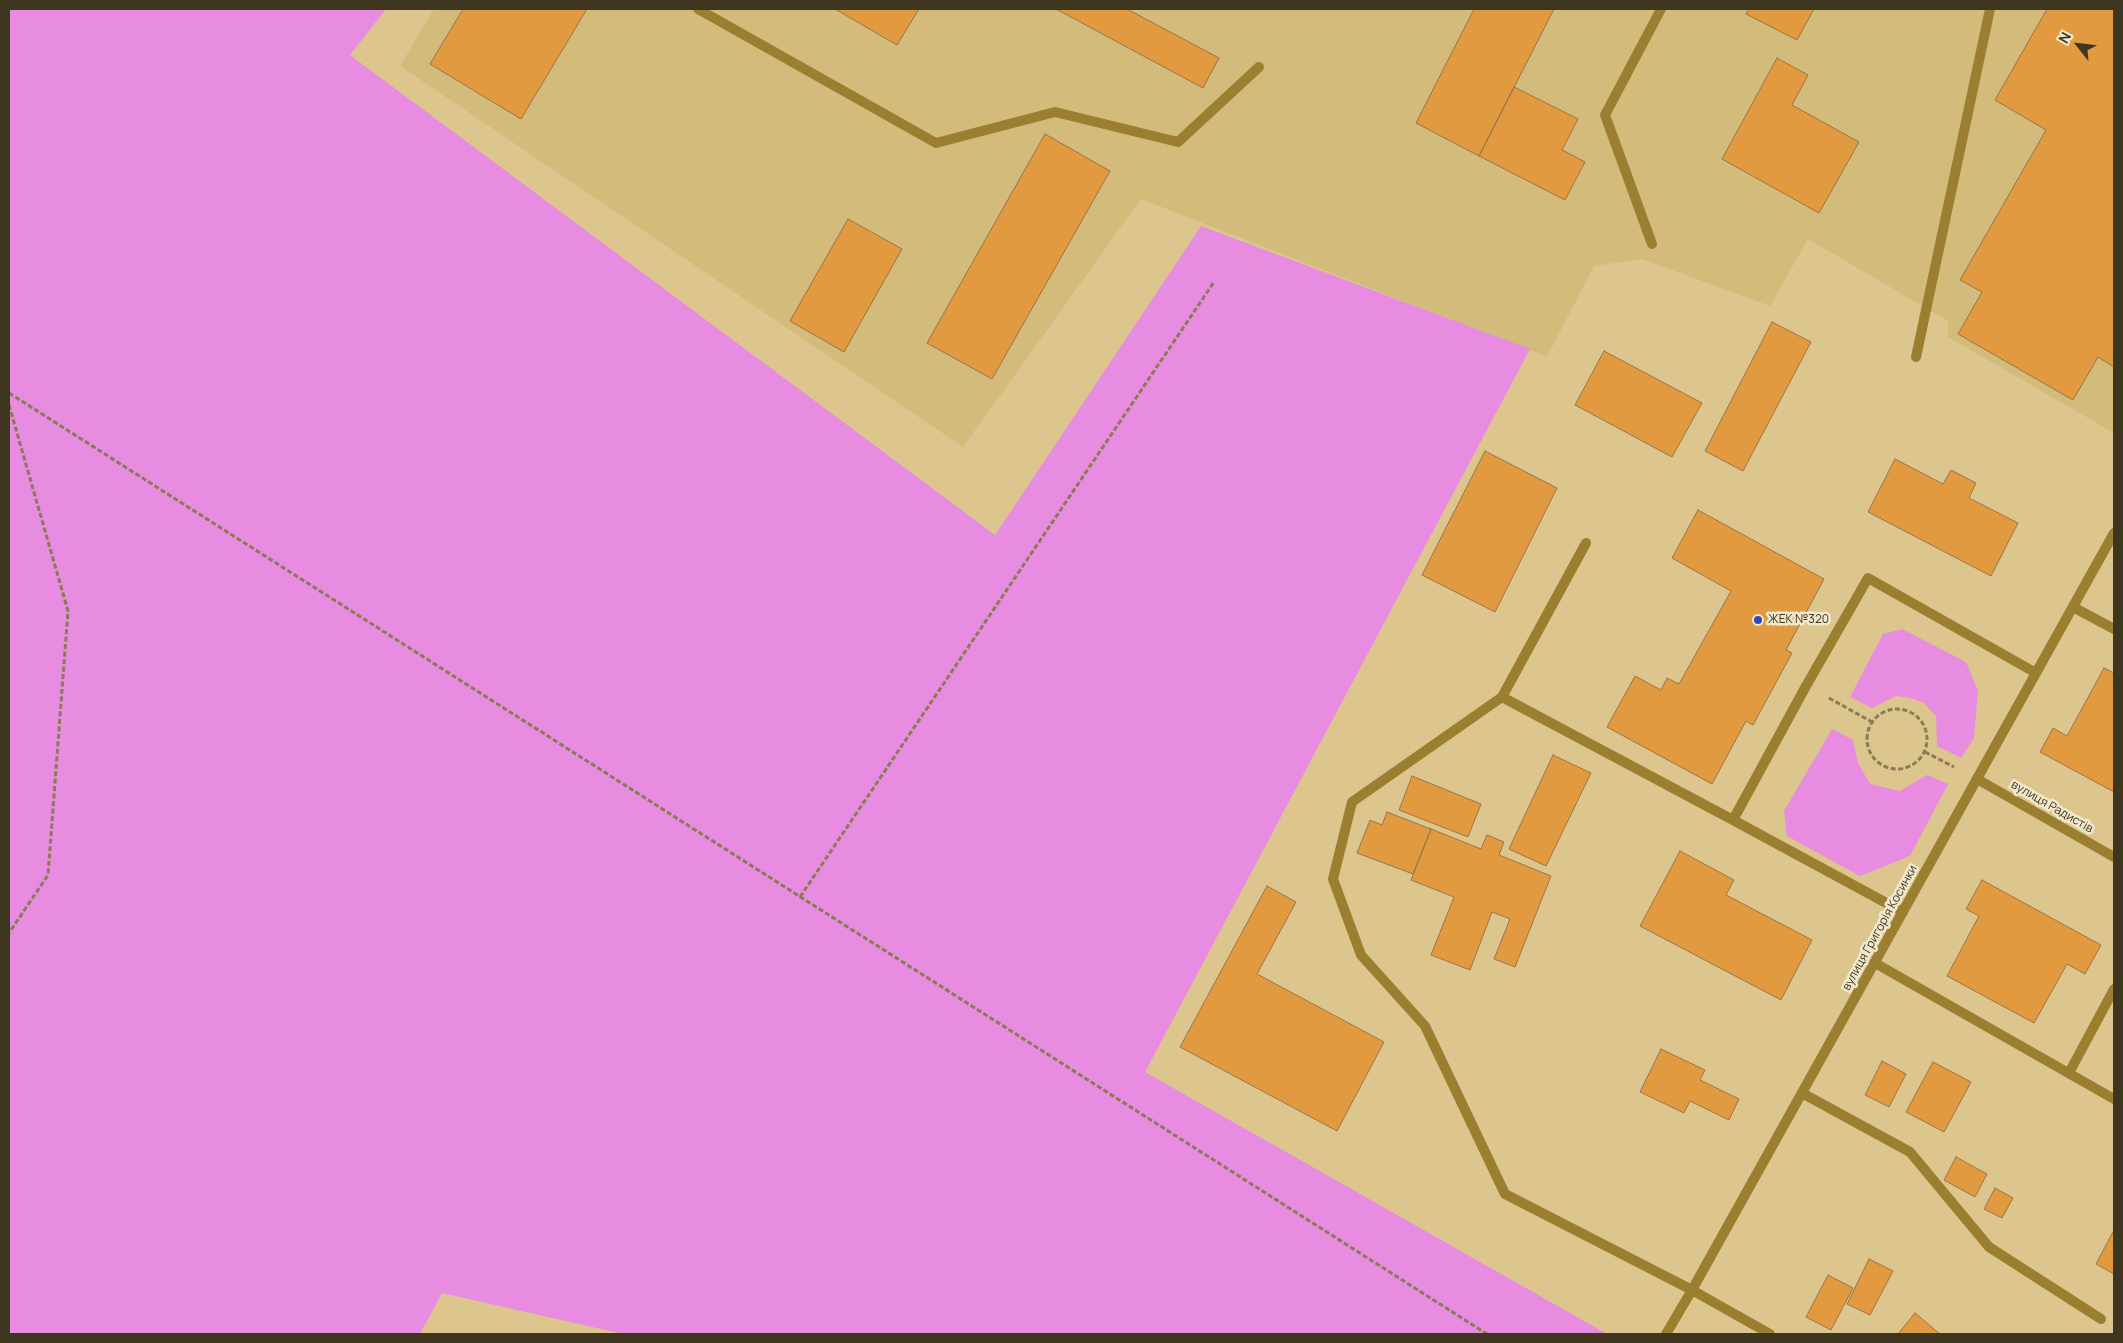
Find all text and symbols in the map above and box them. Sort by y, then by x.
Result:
north arrow [2053,20,2103,70]
text: N [2054,28,2075,46]
place label: ЖЕК №320 [1768,613,1829,627]
marker: ЖЕК №320 [1752,614,1764,626]
street label: вулиця Радистів [2008,778,2096,836]
street label: вулиця Григорія Косинки [1840,863,1920,993]

